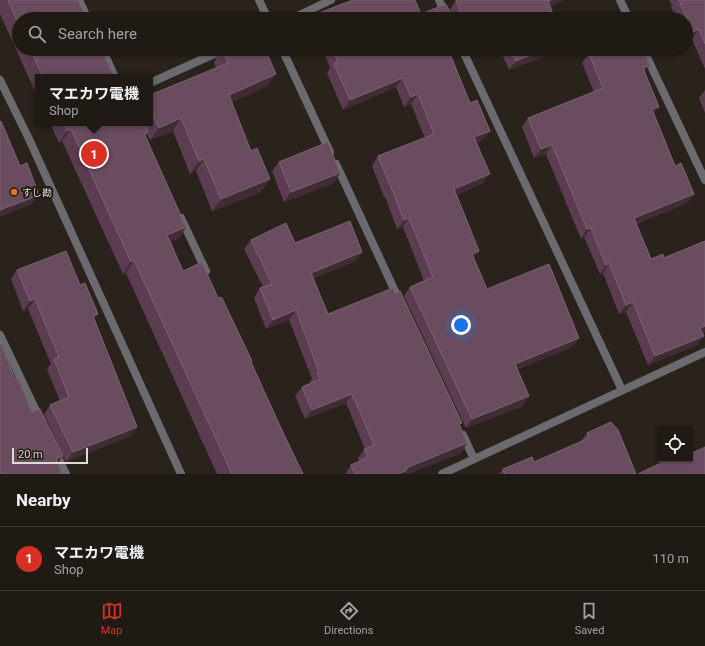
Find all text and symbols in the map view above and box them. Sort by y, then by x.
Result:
search box [12,12,693,56]
icon: search [26,23,48,45]
text: Search here [58,25,137,43]
popup [35,74,153,126]
text: マエカワ電機 [49,85,139,103]
text: Shop [49,103,79,118]
pin: 1 [81,139,107,169]
marker: すし勘 [9,187,19,197]
place label: すし勘 [22,187,52,198]
your location [451,315,471,335]
map controls [657,426,693,462]
button: locate [657,426,693,462]
scale bar [12,446,88,465]
text: 20 m [18,448,43,461]
text: Nearby [16,490,71,510]
text: マエカワ電機 [54,544,144,562]
text: 1 [25,551,33,566]
text: 110 m [652,551,689,566]
text: Shop [54,562,84,577]
tab: Map [101,600,123,637]
tab: Directions [324,600,373,637]
tab: Saved [575,600,604,637]

